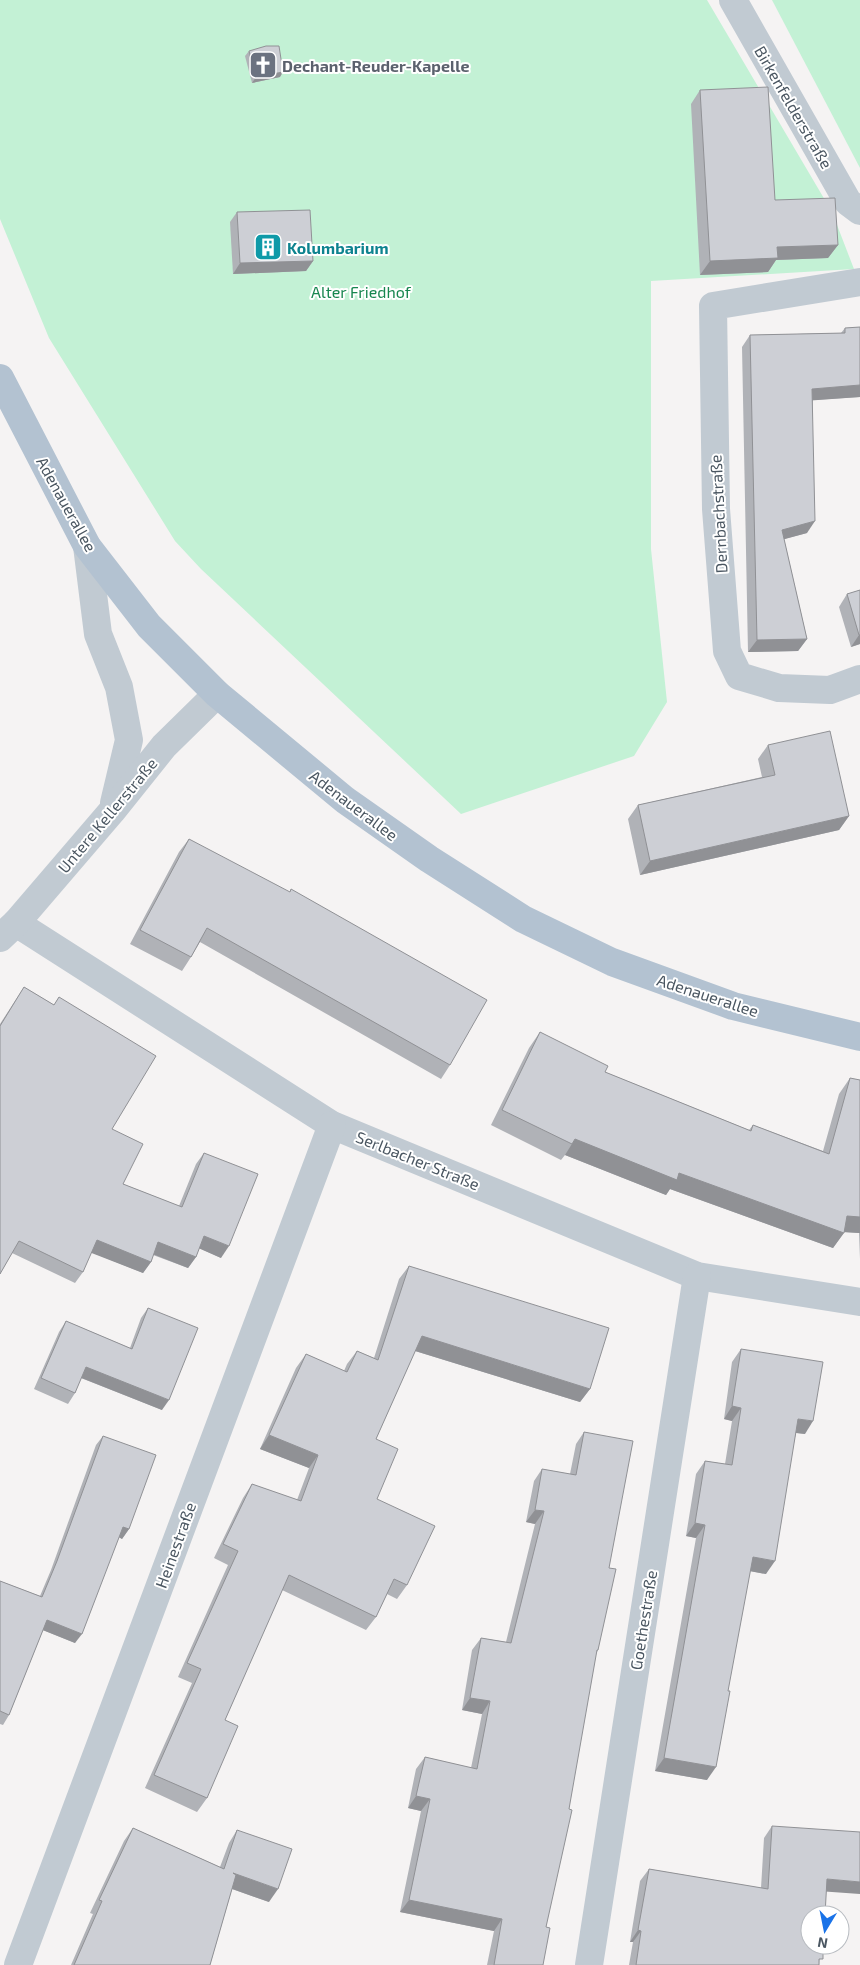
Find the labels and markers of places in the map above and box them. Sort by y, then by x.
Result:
church icon: Dechant-Reuder-Kapelle [248,50,278,80]
place label: Dechant-Reuder-Kapelle [282,56,469,75]
building icon: Kolumbarium [253,232,283,262]
place label: Kolumbarium [287,238,389,257]

